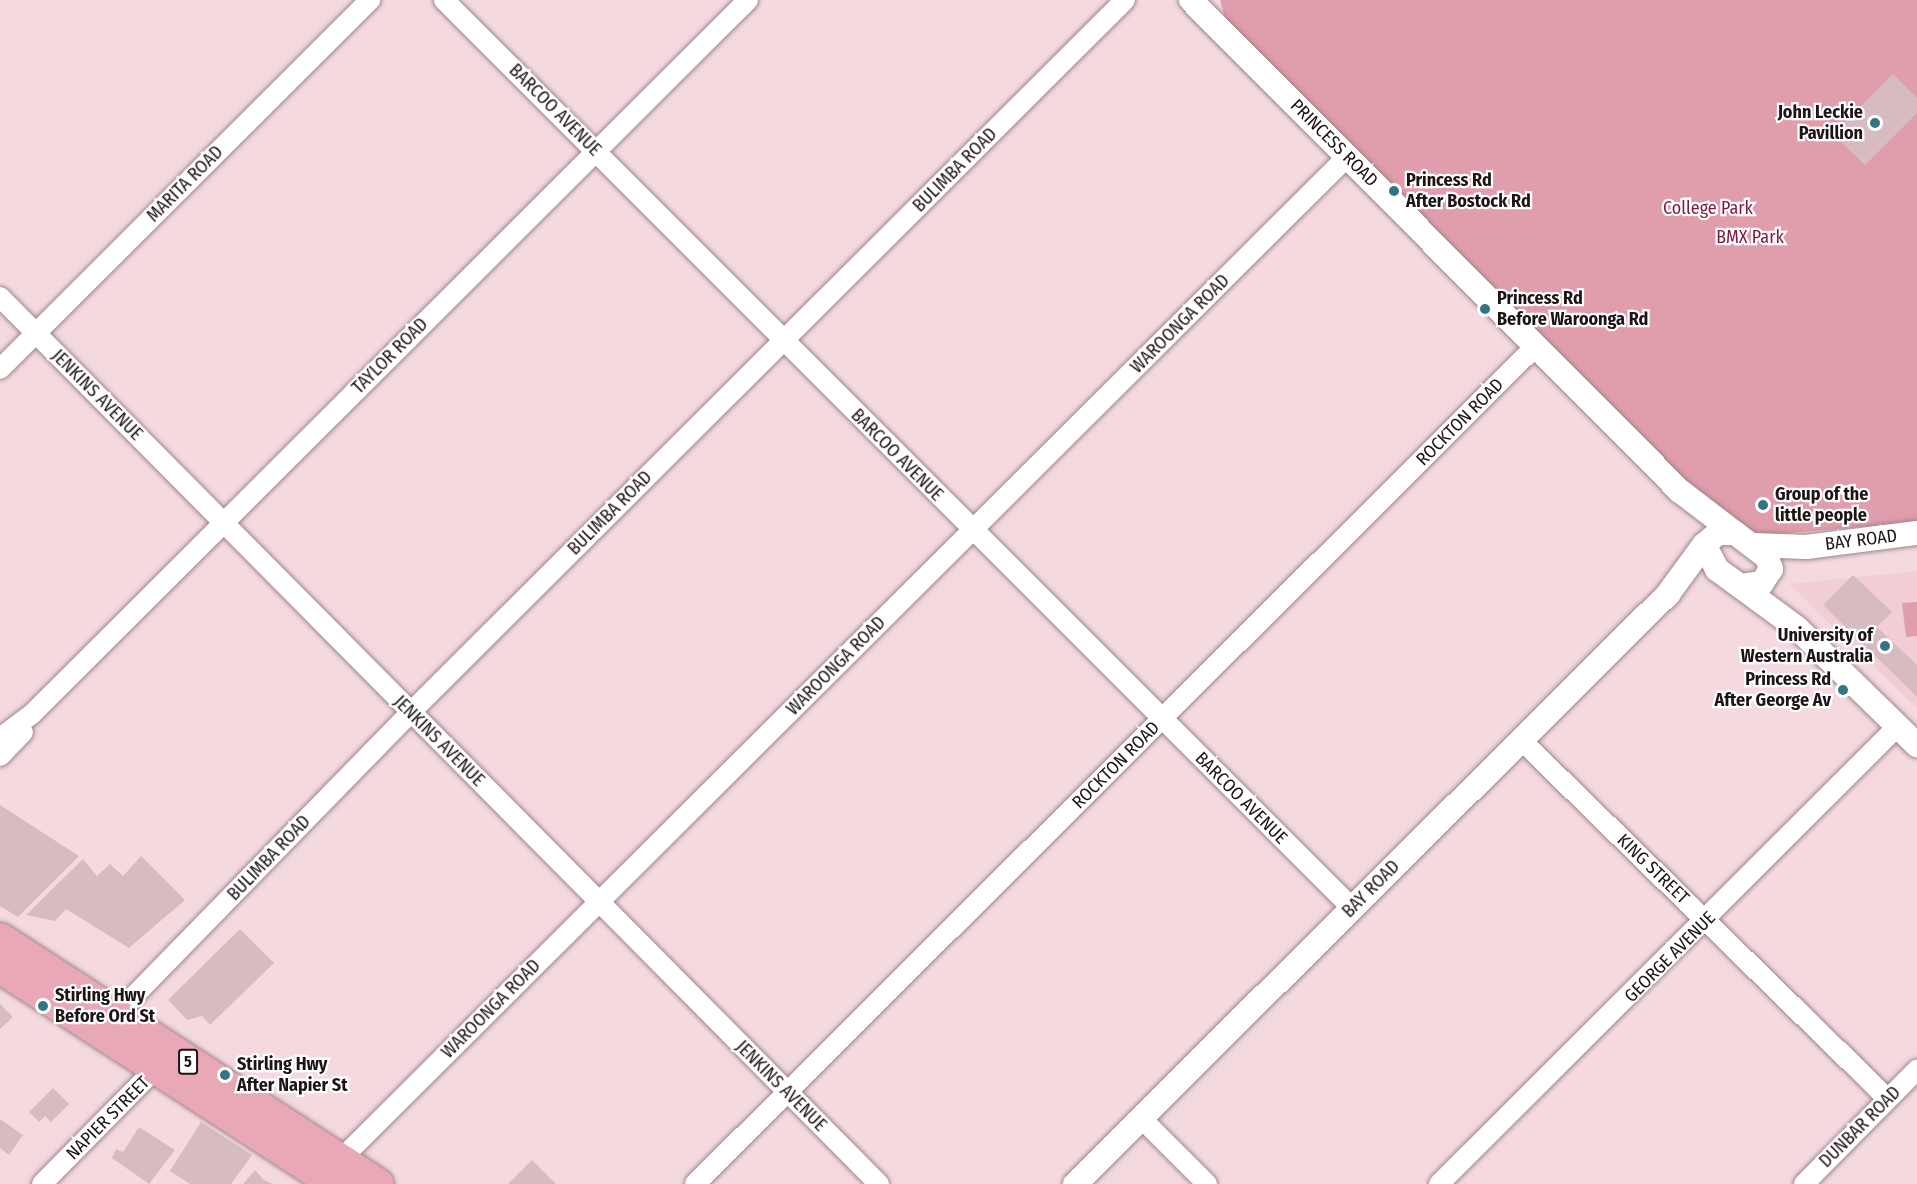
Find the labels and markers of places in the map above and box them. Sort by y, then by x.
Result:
place label: John Leckie Pavillion [1778,102,1863,144]
marker: John Leckie Pavillion [1868,116,1882,130]
place label: Princess Rd After Bostock Rd [1406,170,1531,213]
marker: Princess Rd After Bostock Rd [1387,184,1401,198]
place label: Princess Rd Before Waroonga Rd [1497,288,1648,330]
marker: Princess Rd Before Waroonga Rd [1478,302,1492,316]
place label: Group of the little people [1775,484,1868,526]
marker: Group of the little people [1756,498,1770,512]
place label: University of Western Australia [1741,625,1873,668]
marker: University of Western Australia [1878,639,1892,653]
place label: Princess Rd After George Av [1714,669,1831,712]
marker: Princess Rd After George Av [1836,683,1850,697]
place label: Stirling Hwy Before Ord St [55,985,155,1028]
marker: Stirling Hwy Before Ord St [36,999,50,1013]
place label: Stirling Hwy After Napier St [237,1054,347,1096]
marker: Stirling Hwy After Napier St [218,1068,232,1082]

